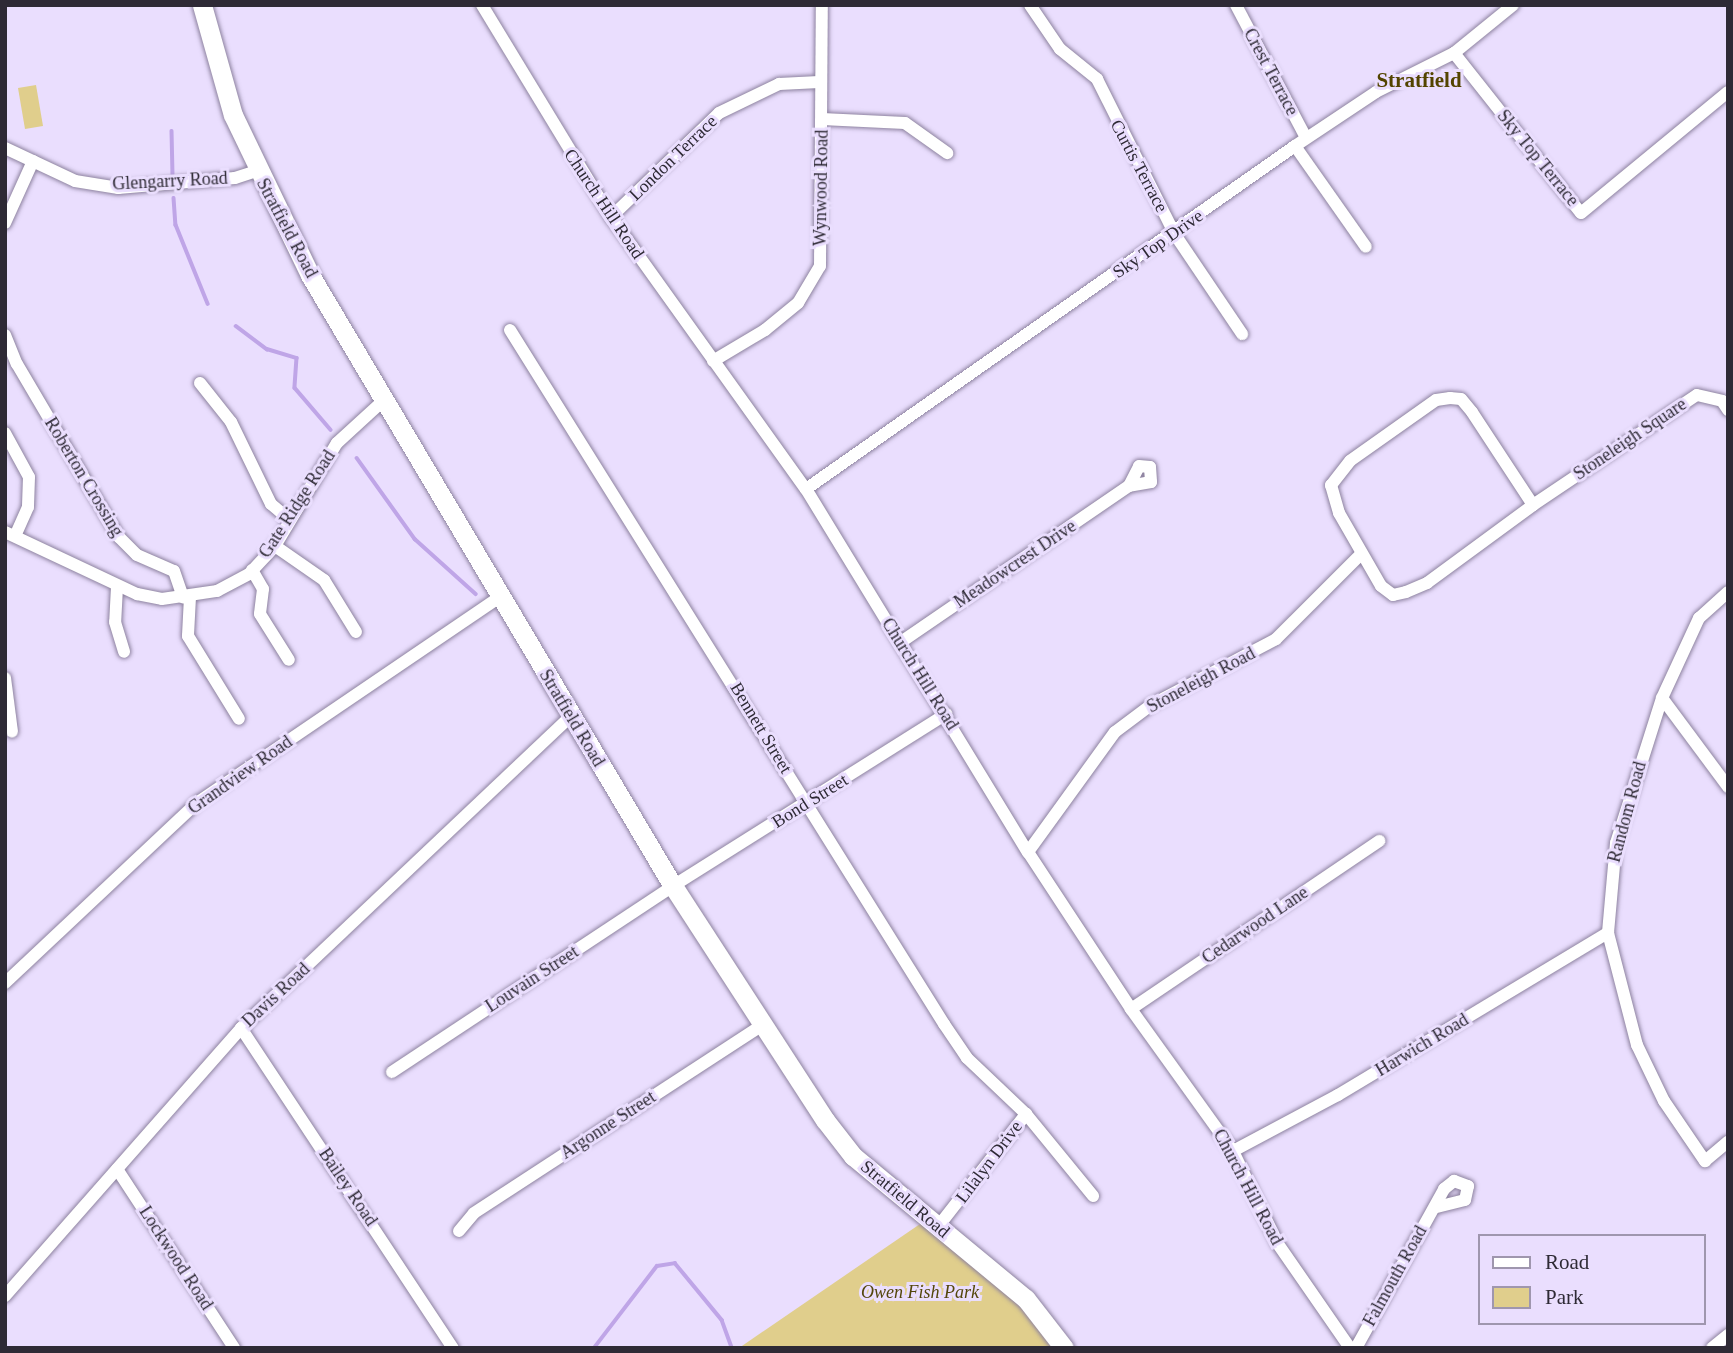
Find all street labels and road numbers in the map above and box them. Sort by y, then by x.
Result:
street label: Crest Terrace [1239,24,1303,120]
street label: Sky Top Terrace [1492,105,1584,211]
street label: London Terrace [624,111,722,205]
street label: Curtis Terrace [1105,116,1173,216]
street label: Wynwood Road [809,130,833,246]
street label: Church Hill Road [559,145,649,263]
street label: Glengarry Road [112,167,228,195]
street label: Stratfield Road [252,175,322,281]
street label: Sky Top Drive [1108,205,1208,283]
street label: Stoneleigh Square [1569,393,1691,485]
street label: Roberton Crossing [40,413,128,541]
street label: Gate Ridge Road [254,446,340,562]
street label: Meadowcrest Drive [950,515,1080,613]
street label: Church Hill Road [877,614,963,734]
street label: Stoneleigh Road [1143,642,1259,718]
street label: Stratfield Road [535,666,609,770]
street label: Bennett Street [725,679,797,777]
street label: Grandview Road [184,731,296,819]
street label: Random Road [1603,759,1651,865]
street label: Bond Street [768,769,852,833]
street label: Cedarwood Lane [1198,882,1312,968]
street label: Louvain Street [481,941,583,1017]
street label: Davis Road [238,958,314,1032]
street label: Harwich Road [1372,1009,1472,1081]
street label: Argonne Street [556,1086,660,1164]
street label: Lilalyn Drive [951,1117,1027,1207]
street label: Church Hill Road [1208,1125,1288,1249]
street label: Bailey Road [314,1144,382,1230]
street label: Stratfield Road [856,1156,954,1242]
street label: Lockwood Road [134,1202,218,1314]
street label: Falmouth Road [1359,1222,1431,1330]

